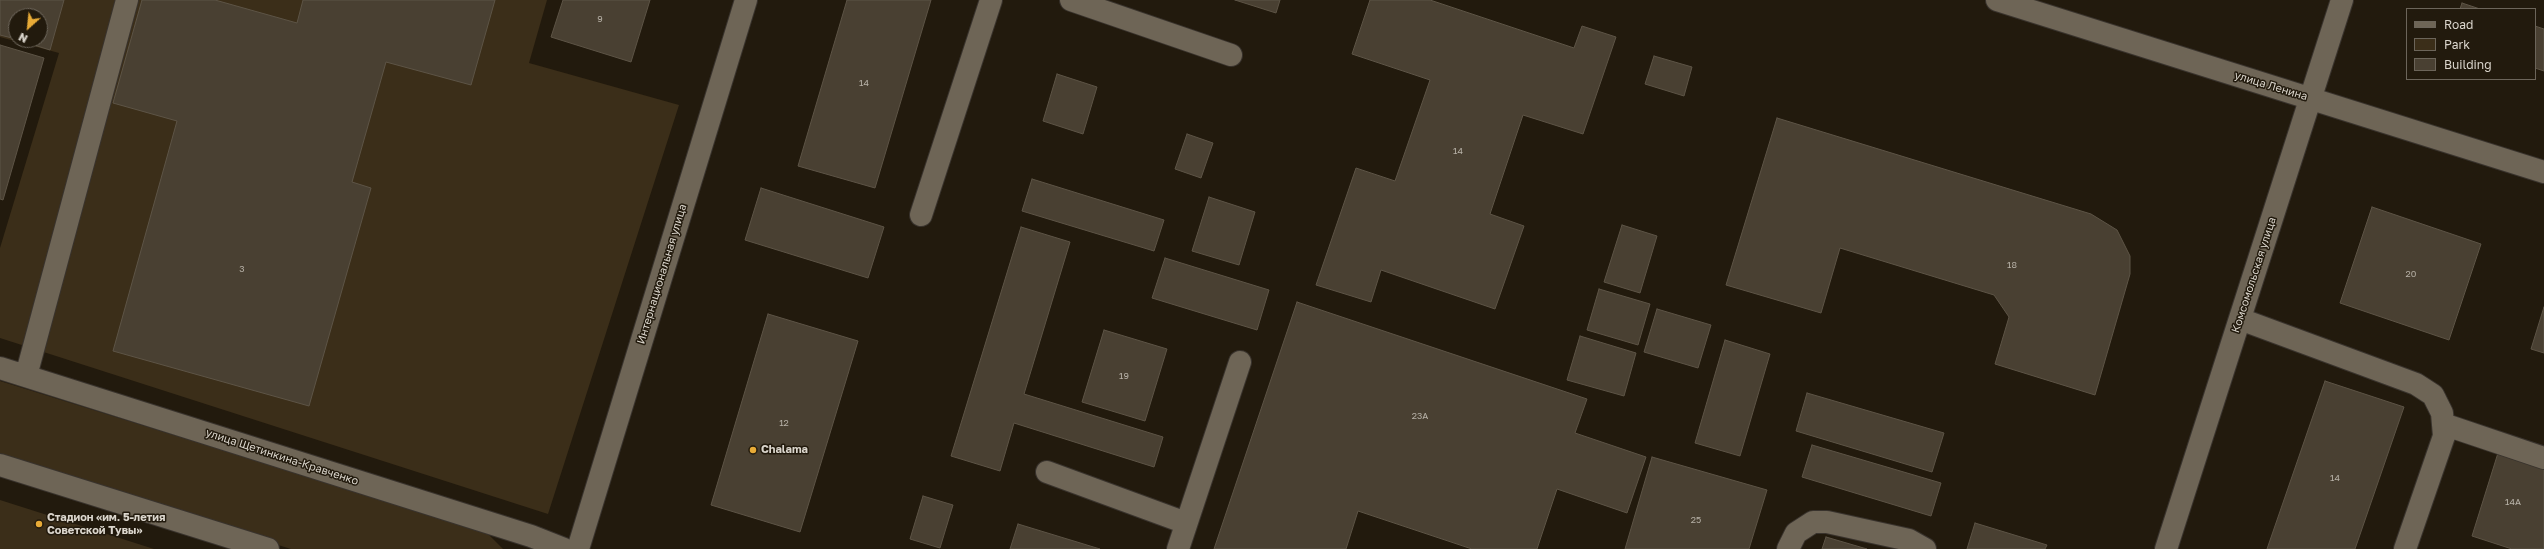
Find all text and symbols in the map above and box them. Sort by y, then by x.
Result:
north arrow [8,8,48,48]
legend [2406,8,2536,80]
house number: 9 [597,14,603,24]
text: Road [2444,17,2473,32]
text: N [16,31,29,46]
text: Park [2444,37,2470,52]
text: Building [2444,57,2492,72]
street label: улица Ленина [2233,69,2309,103]
house number: 14 [859,78,869,88]
house number: 14 [1453,146,1463,156]
street label: Интернациональная улица [634,202,690,346]
street label: Комсомольская улица [2229,215,2279,335]
house number: 18 [2007,260,2017,270]
house number: 3 [239,264,245,274]
house number: 20 [2406,269,2416,279]
house number: 19 [1119,371,1129,381]
house number: 23А [1412,411,1428,421]
house number: 12 [779,418,789,428]
street label: улица Щетинкина-Кравченко [204,426,360,488]
place label: Chalama [761,443,808,457]
marker: Chalama [748,445,758,455]
house number: 14 [2330,473,2340,483]
house number: 14А [2505,497,2521,507]
place label: Стадион «им. 5-летия Советской Тувы» [47,511,165,537]
house number: 25 [1691,515,1701,525]
marker: Стадион «им. 5-летия Советской Тувы» [34,519,44,529]

